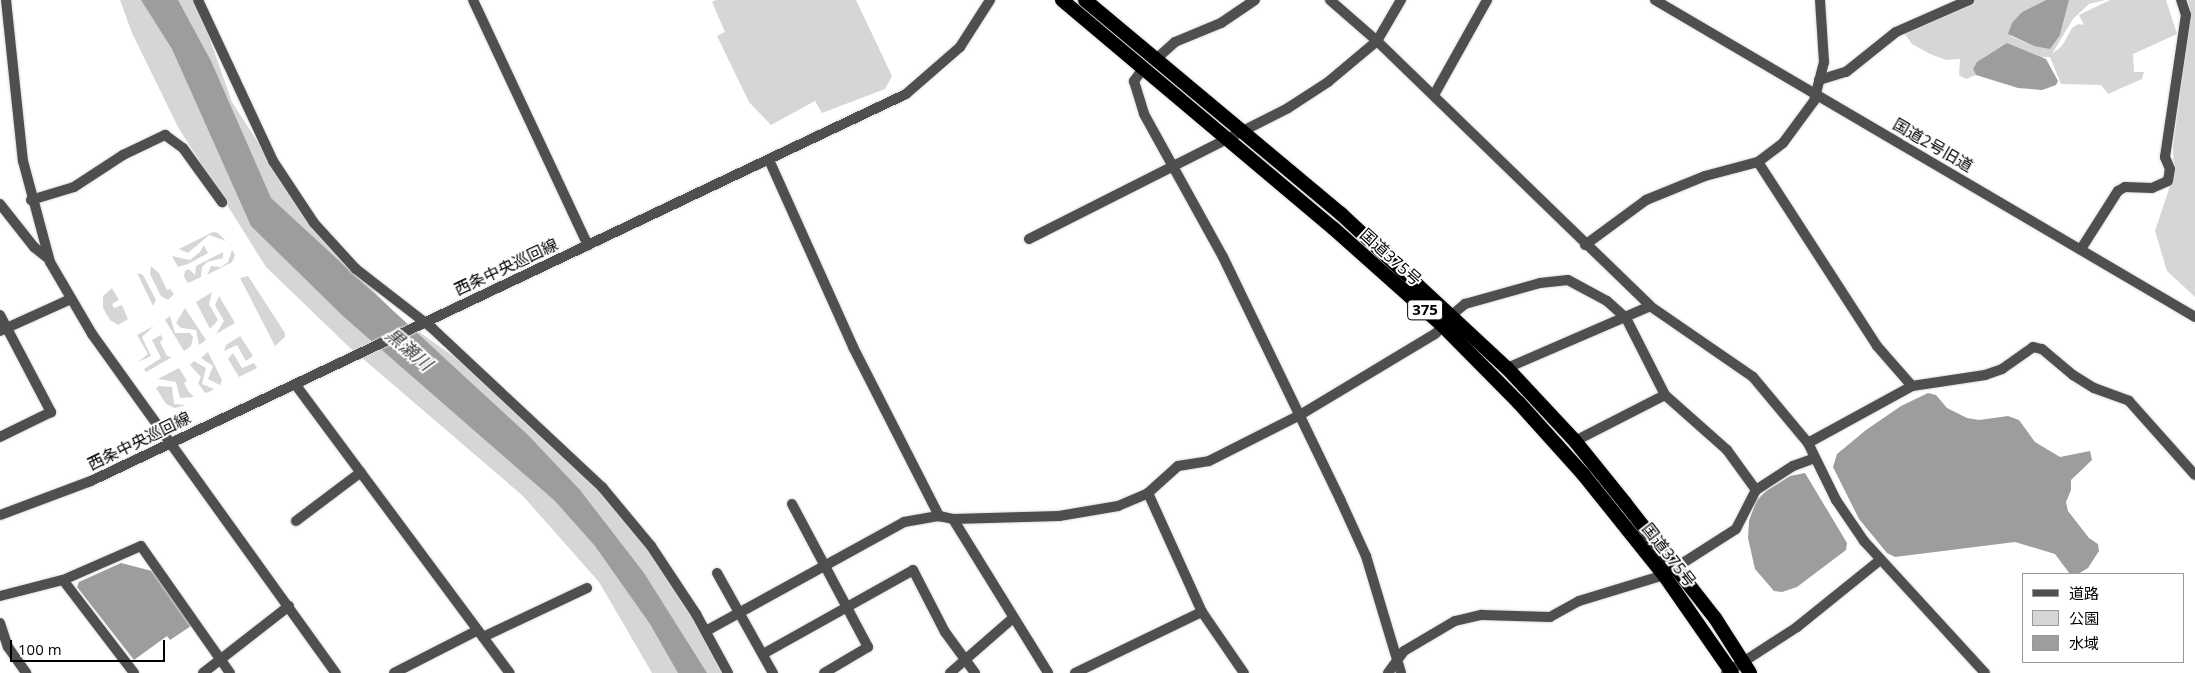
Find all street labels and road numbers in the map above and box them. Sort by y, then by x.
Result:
street label: 国道2号旧道 [1890,114,1976,176]
street label: 国道375号 [1357,225,1425,289]
street label: 西条中央巡回線 [451,235,561,299]
road number: 375 [1406,298,1444,322]
street label: 西条中央巡回線 [84,408,194,474]
street label: 国道375号 [1638,519,1700,591]

